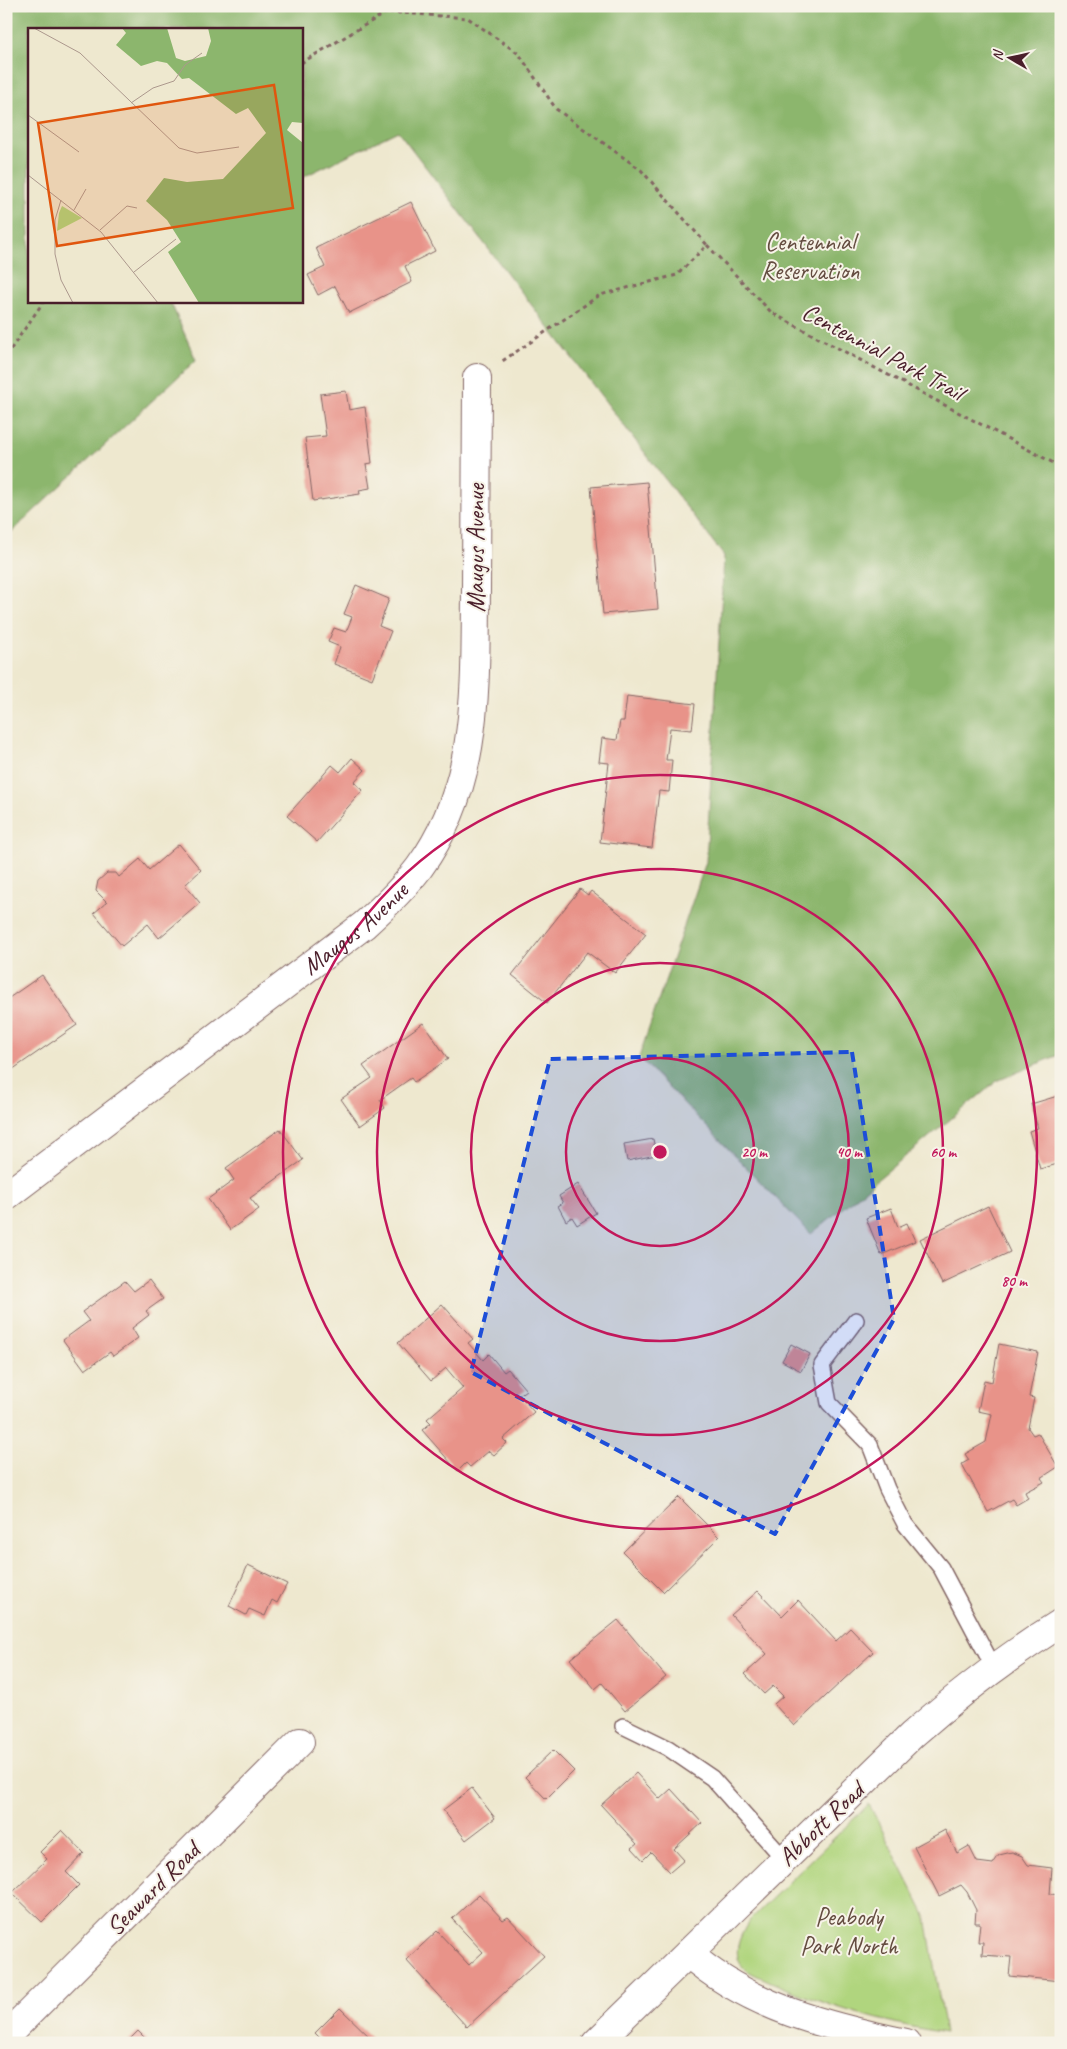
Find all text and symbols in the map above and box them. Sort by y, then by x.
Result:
inset map [28,28,302,302]
north arrow [984,32,1034,82]
text: N [989,48,1007,62]
park label: Centennial Reservation [761,226,860,287]
street label: Centennial Park Trail [797,296,974,410]
street label: Maugus Avenue [460,482,492,612]
street label: Maugus Avenue [296,874,417,982]
centre of rings [651,1143,669,1161]
text: 20 m [741,1143,768,1162]
text: 40 m [836,1143,863,1162]
text: 60 m [930,1143,957,1162]
text: 80 m [1001,1272,1028,1291]
street label: Abbott Road [771,1772,874,1873]
street label: Seaward Road [99,1832,210,1943]
park label: Peabody Park North [800,1901,899,1962]

